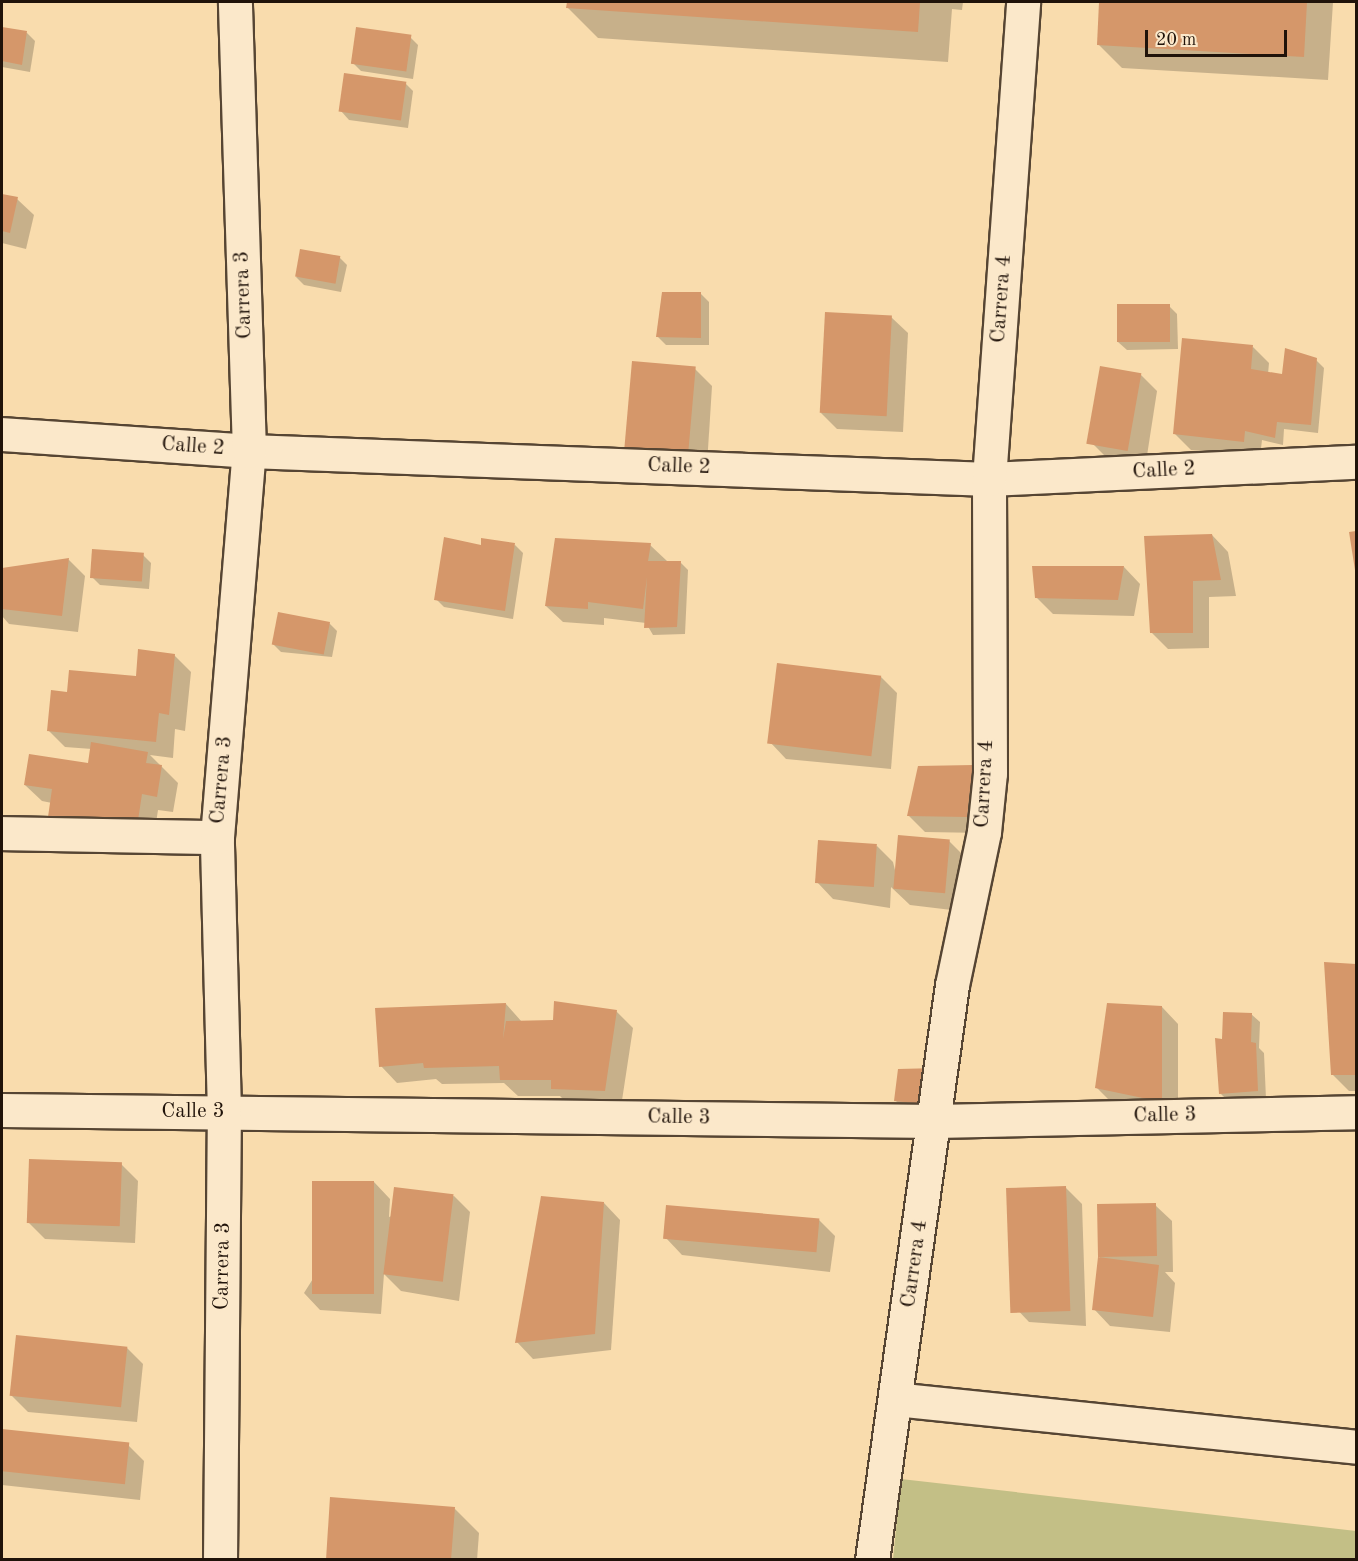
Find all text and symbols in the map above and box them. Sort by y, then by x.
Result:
scale bar [1148,18,1290,56]
text: 20 m [1156,31,1196,49]
street label: Carrera 3 [230,250,258,340]
street label: Carrera 4 [986,254,1018,344]
street label: Calle 2 [160,432,226,462]
street label: Calle 2 [647,453,711,481]
street label: Calle 2 [1132,457,1196,485]
street label: Carrera 3 [206,735,238,825]
street label: Carrera 4 [970,739,1000,829]
street label: Calle 3 [161,1099,225,1125]
street label: Calle 3 [1133,1103,1197,1129]
street label: Calle 3 [647,1105,711,1131]
street label: Carrera 4 [896,1218,934,1310]
street label: Carrera 3 [210,1222,236,1310]

